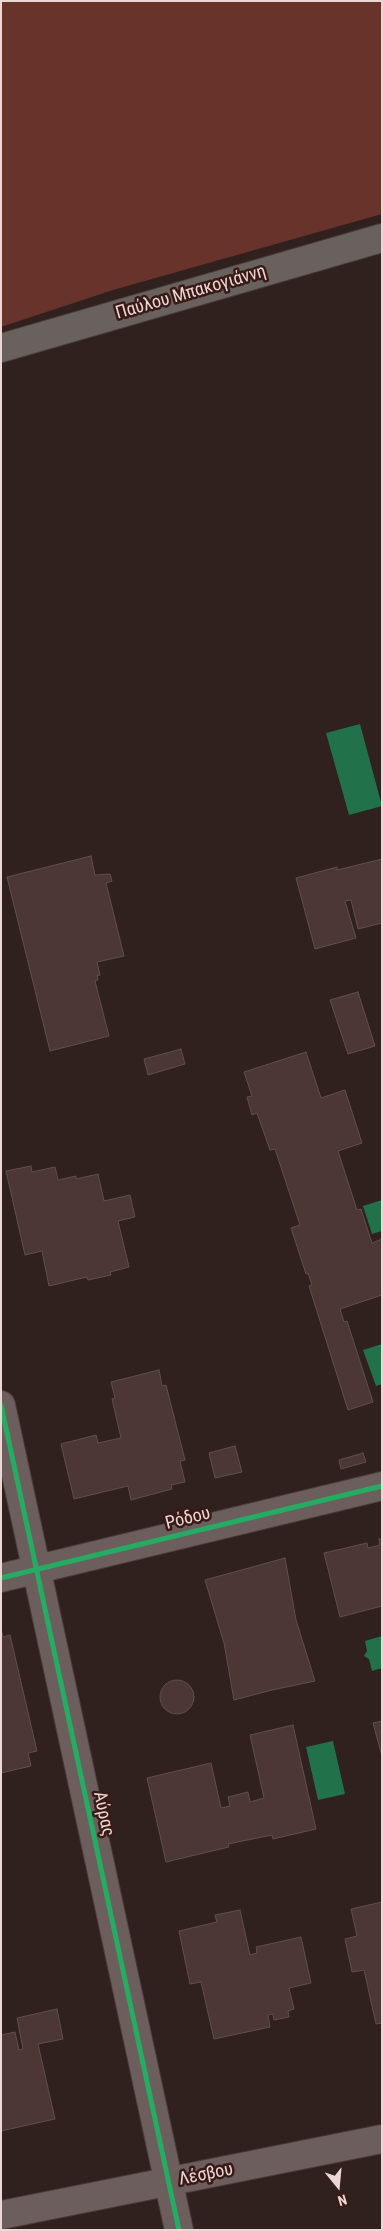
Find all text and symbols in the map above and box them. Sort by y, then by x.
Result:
street label: Παύλου Μπακογιάννη [113,261,269,325]
street label: Ρόδου [163,1503,213,1535]
street label: Αύρας [88,1790,118,1838]
street label: Λέσβου [177,2159,235,2191]
north arrow [313,2161,363,2211]
text: N [336,2191,349,2209]

